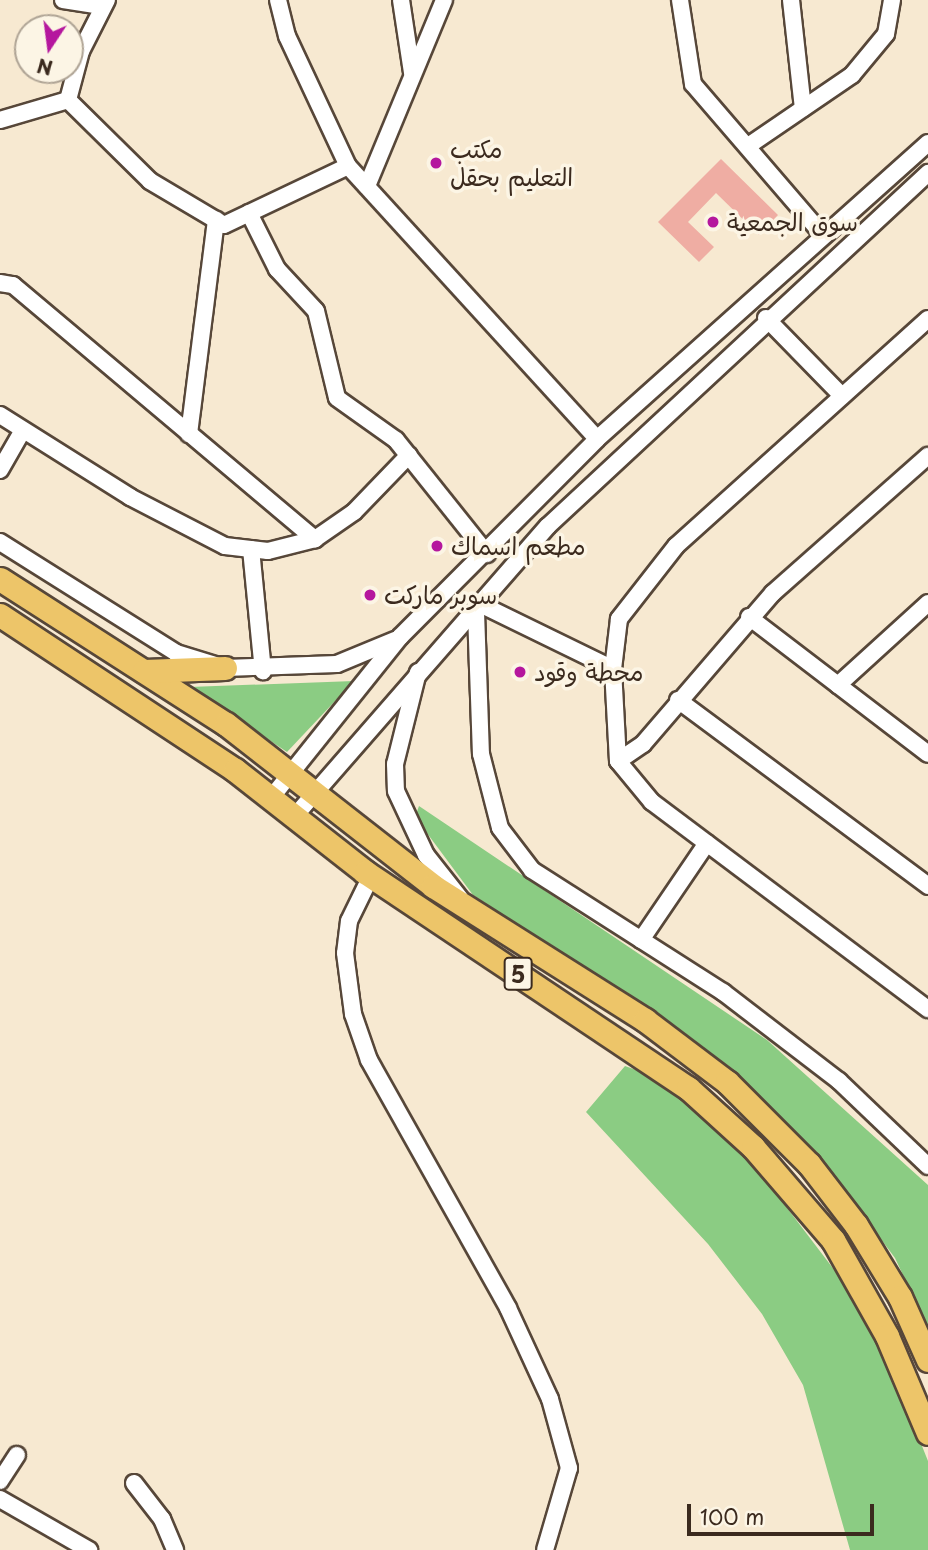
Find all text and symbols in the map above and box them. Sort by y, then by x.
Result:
north arrow [14,14,84,84]
text: N [34,52,55,83]
place label: مكتب التعليم بحقل [450,135,573,191]
marker: مكتب التعليم بحقل [428,155,444,171]
place label: سوق الجمعية [727,208,858,236]
marker: سوق الجمعية [705,214,721,230]
place label: مطعم اسماك [451,532,586,560]
marker: مطعم اسماك [429,538,445,554]
place label: سوبر ماركت [384,581,497,609]
marker: سوبر ماركت [362,587,378,603]
place label: محطة وقود [534,658,643,686]
marker: محطة وقود [512,664,528,680]
road number: 5 [502,954,534,993]
scale bar [690,1490,877,1534]
text: 100 m [700,1500,764,1532]

